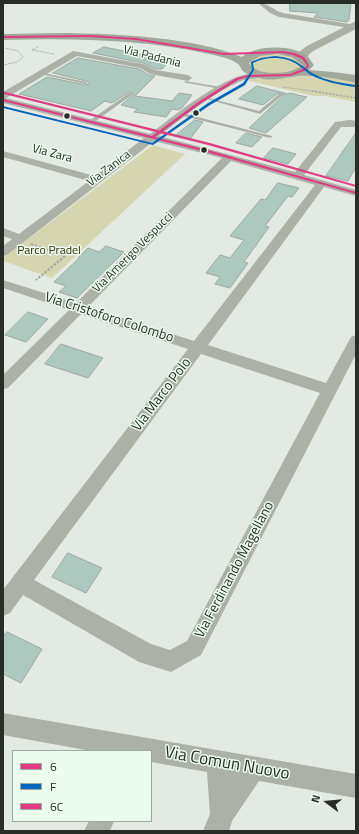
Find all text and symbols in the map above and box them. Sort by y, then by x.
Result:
street label: Via Padania [122,43,182,71]
unlabelled marker [191,108,201,118]
unlabelled marker [62,111,72,121]
street label: Via Zara [30,142,74,166]
unlabelled marker [199,145,209,155]
street label: Via Zanica [84,148,134,190]
street label: Via Amerigo Vespucci [90,210,176,296]
park label: Parco Pradel [17,244,81,258]
street label: Via Cristoforo Colombo [42,289,176,347]
street label: Via Marco Polo [129,355,195,435]
street label: Via Ferdinando Magellano [192,499,278,641]
street label: Via Comun Nuovo [163,743,291,785]
legend [12,750,152,822]
text: 6 [50,757,57,776]
text: F [50,777,56,796]
north arrow [307,782,347,822]
text: N [307,793,324,805]
text: 6C [50,797,63,816]

